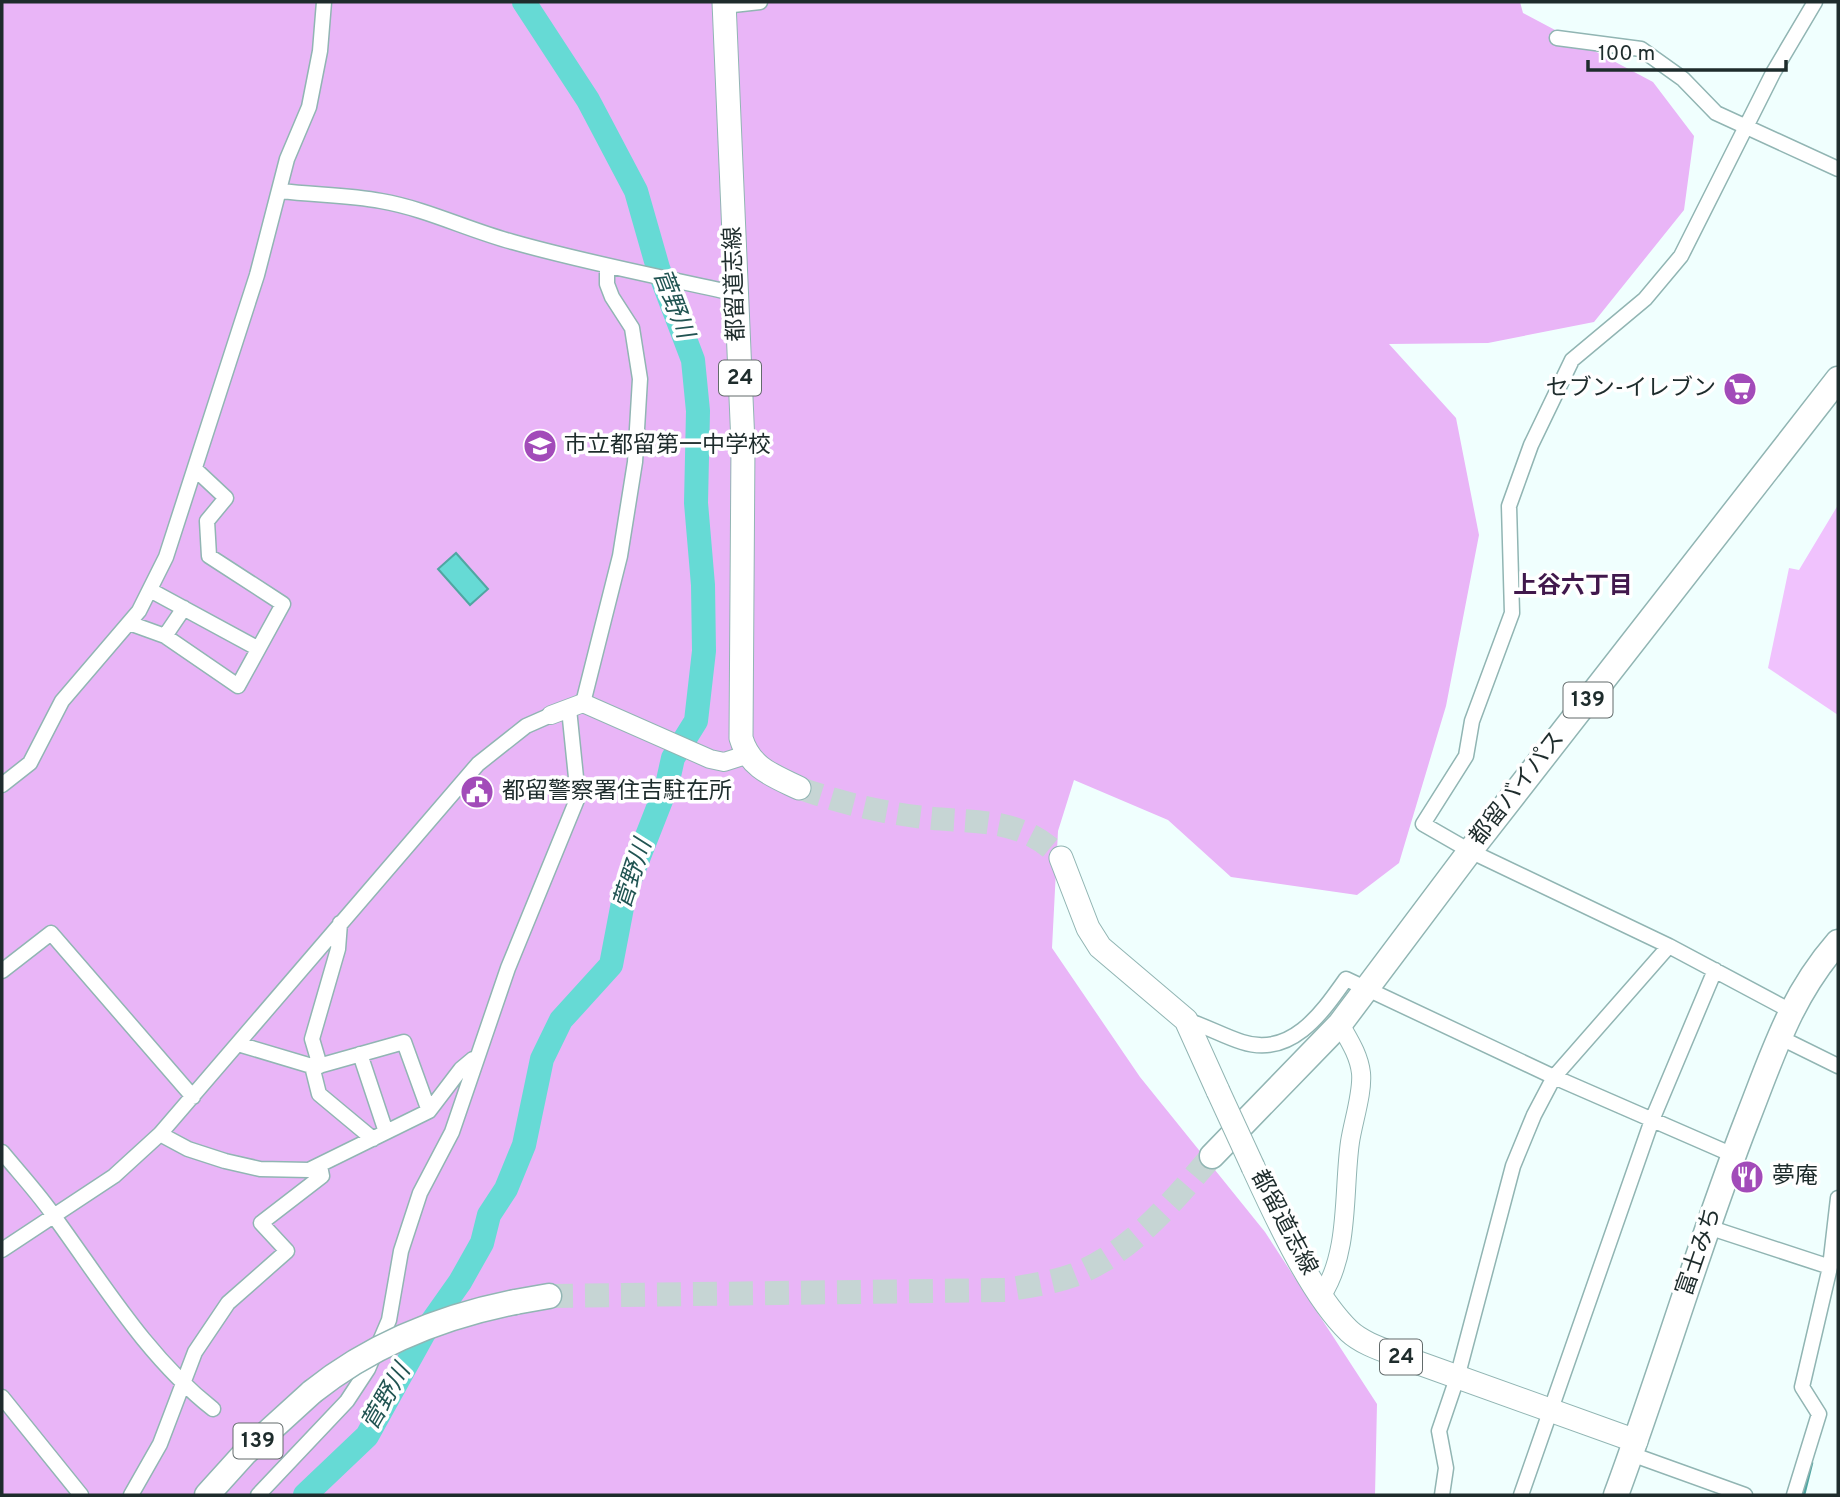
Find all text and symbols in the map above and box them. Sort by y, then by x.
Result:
scale bar [1588,28,1786,72]
text: 100 m [1598,41,1655,68]
street label: 都留道志線 [720,226,752,342]
water label: 菅野川 [645,265,700,346]
road number: 24 [719,360,761,396]
supermarket icon: セブン-イレブン [1721,370,1759,408]
place label: セブン-イレブン [1546,375,1716,404]
school or university icon: 市立都留第一中学校 [521,427,559,465]
place label: 市立都留第一中学校 [564,432,771,461]
district label: 上谷六丁目 [1513,572,1633,602]
road number: 139 [1564,682,1612,718]
street label: 都留バイパス [1464,726,1572,852]
public building icon: 都留警察署住吉駐在所 [458,773,496,811]
place label: 都留警察署住吉駐在所 [502,778,732,807]
water label: 菅野川 [609,833,660,914]
restaurant icon: 夢庵 [1728,1158,1766,1196]
place label: 夢庵 [1772,1163,1818,1192]
street label: 都留道志線 [1243,1165,1323,1281]
street label: 富士みち [1671,1204,1729,1300]
road number: 24 [1380,1340,1422,1374]
water label: 菅野川 [356,1357,419,1437]
road number: 139 [233,1424,282,1458]

